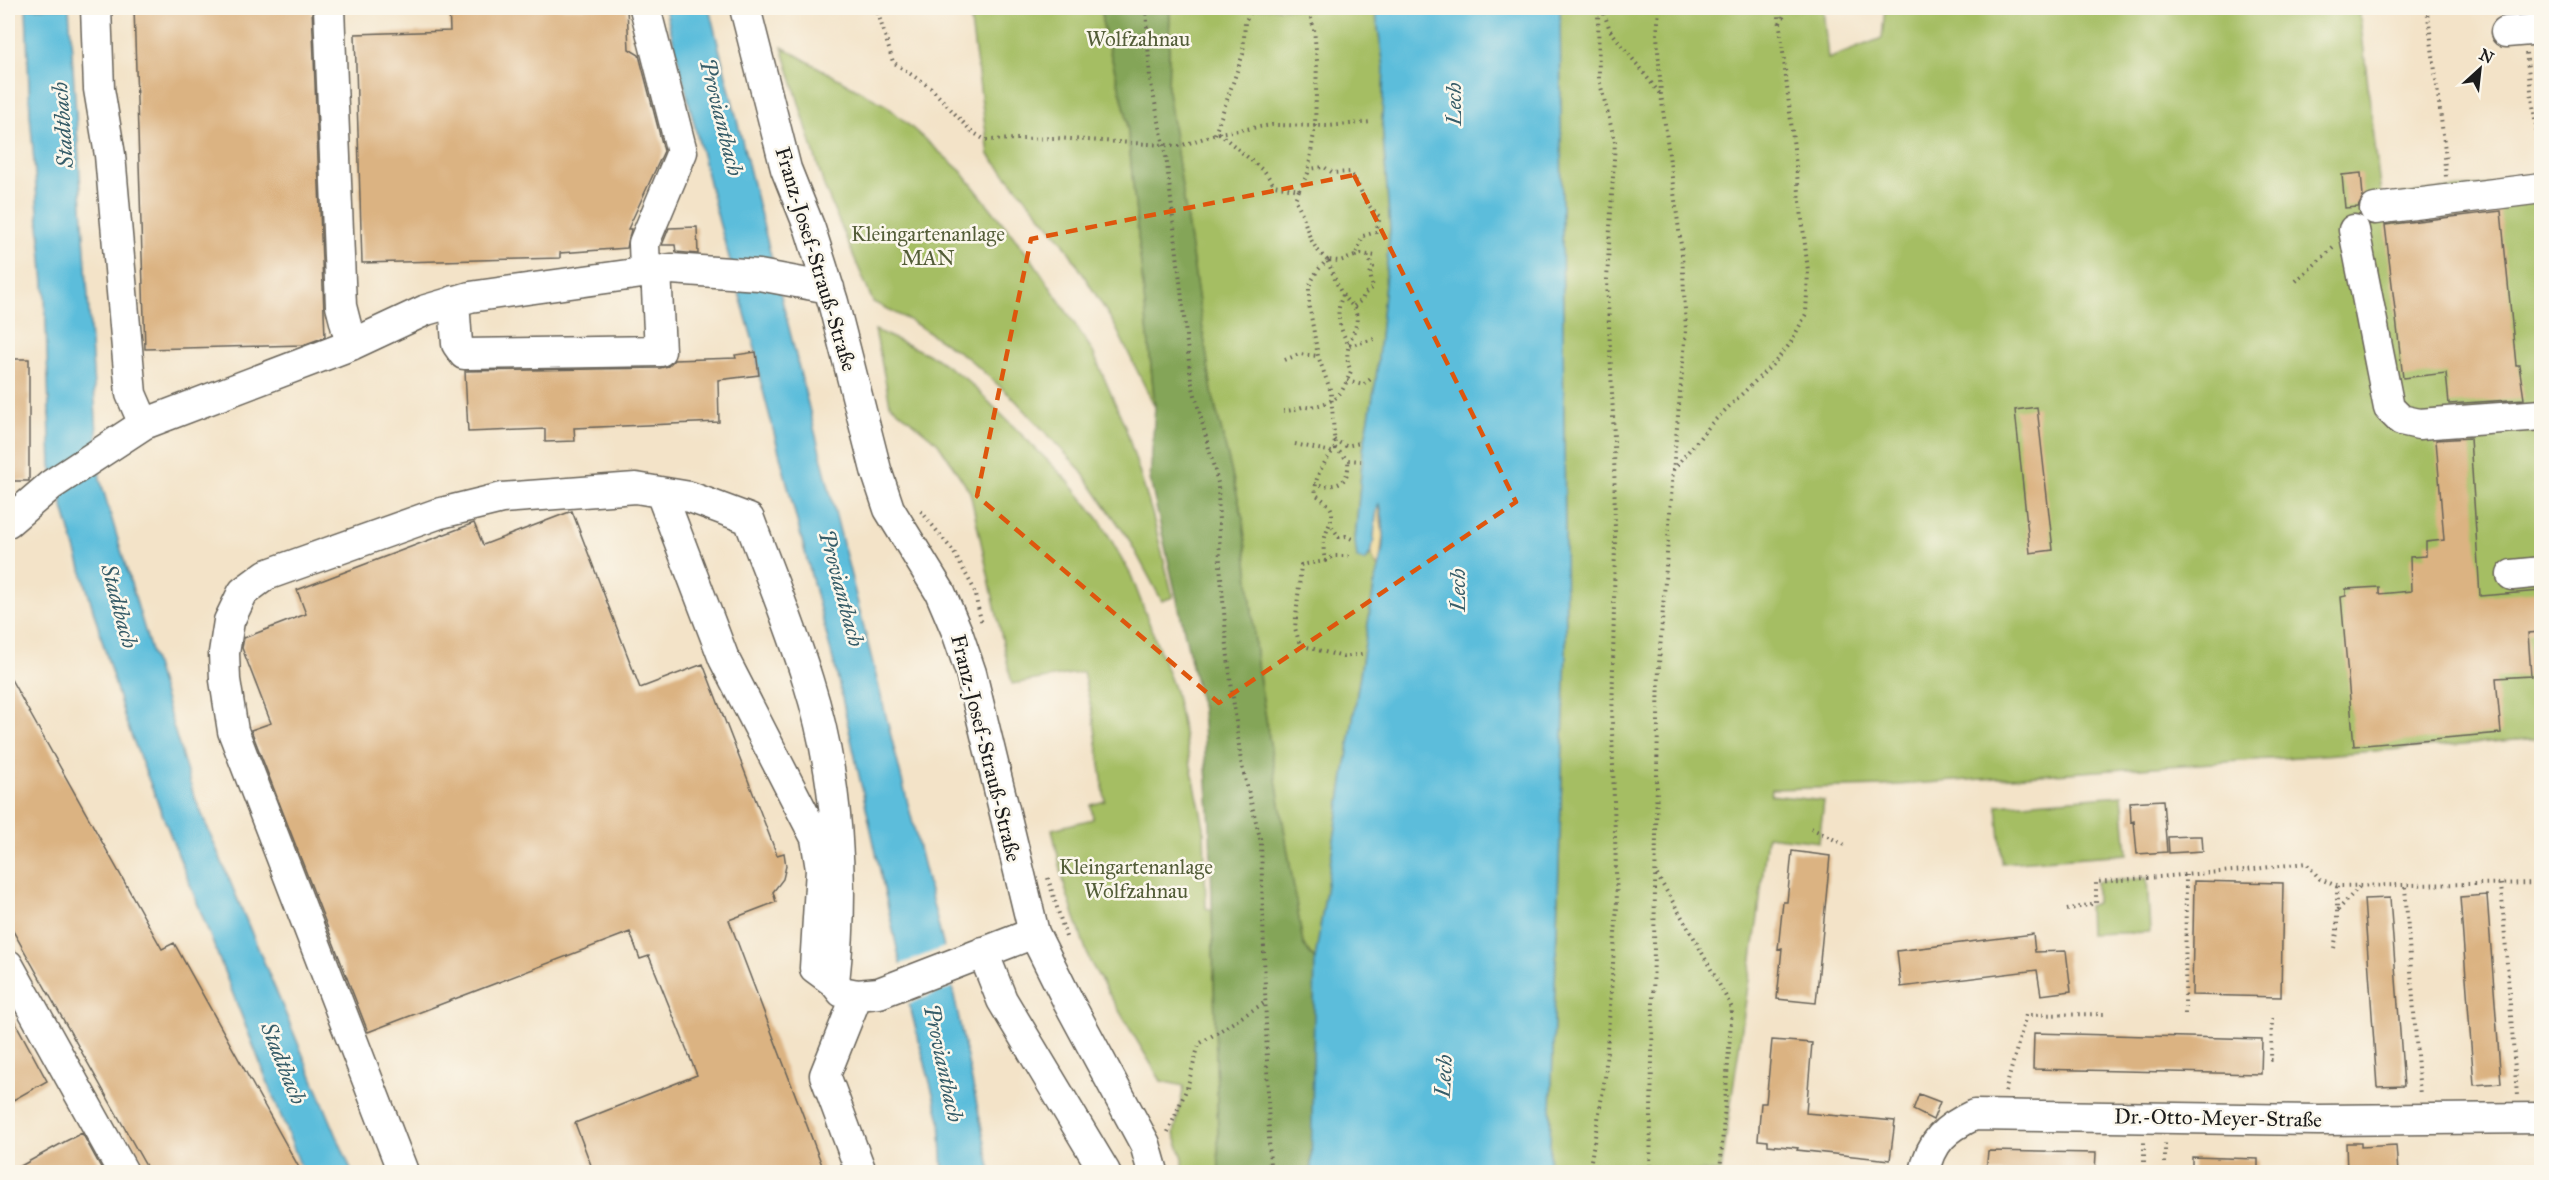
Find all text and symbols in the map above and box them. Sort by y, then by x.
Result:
park label: Wolfzahnau [1086,26,1190,52]
north arrow [2450,39,2510,99]
text: N [2476,45,2497,68]
water label: Proviantbach [694,56,749,179]
water label: Stadtbach [46,81,79,170]
water label: Lech [1440,82,1467,126]
street label: Franz-Josef-Strauß-Straße [769,144,863,375]
park label: Kleingartenanlage MAN [851,221,1005,271]
water label: Proviantbach [813,527,870,650]
water label: Stadtbach [95,560,144,652]
water label: Lech [1444,568,1471,612]
street label: Franz-Josef-Strauß-Straße [945,632,1027,865]
park label: Kleingartenanlage Wolfzahnau [1059,854,1213,904]
water label: Proviantbach [918,1002,969,1125]
water label: Stadtbach [254,1017,312,1108]
water label: Lech [1429,1054,1458,1099]
street label: Dr.-Otto-Meyer-Straße [2114,1103,2322,1133]

